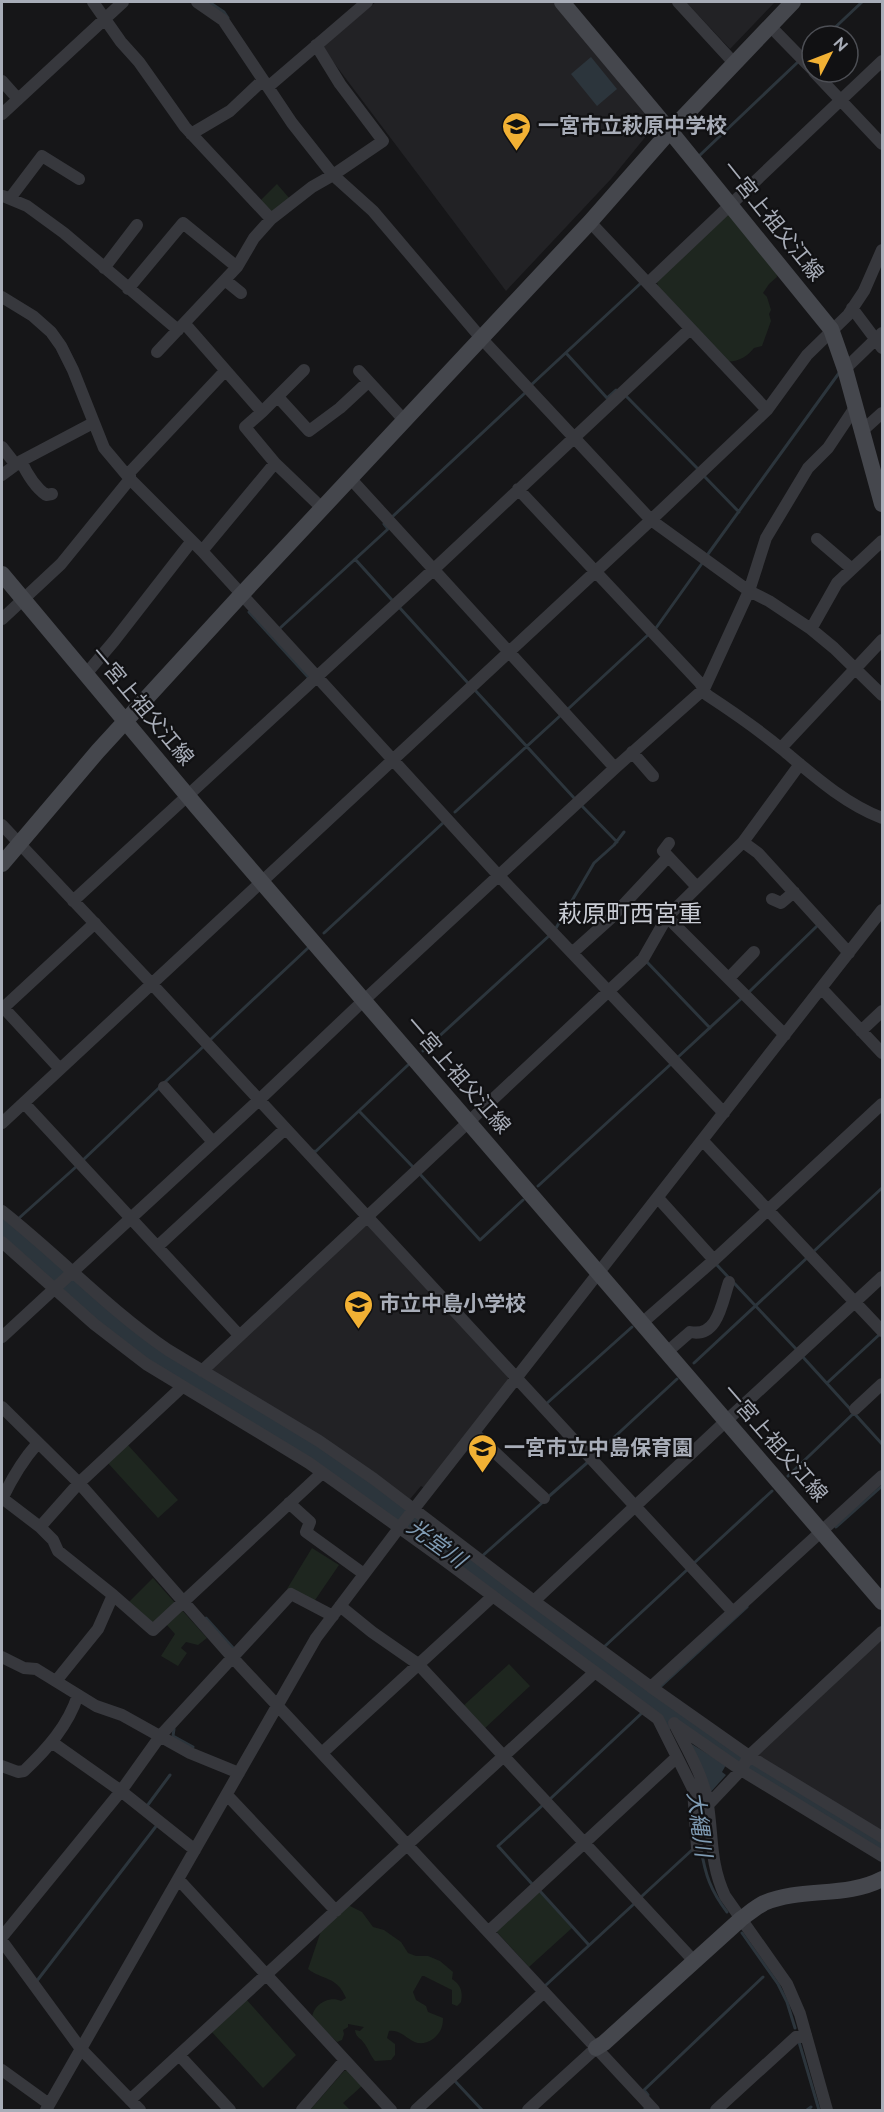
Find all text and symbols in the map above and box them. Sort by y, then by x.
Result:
north arrow [800,24,860,84]
text: N [830,33,852,55]
school or university icon: 一宮市立萩原中学校 [501,110,533,152]
place label: 一宮市立萩原中学校 [538,113,727,138]
street label: 一宮上祖父江線 [717,156,829,286]
street label: 一宮上祖父江線 [86,641,199,770]
district label: 萩原町西宮重 [558,899,702,928]
street label: 一宮上祖父江線 [401,1011,516,1138]
school or university icon: 市立中島小学校 [342,1288,374,1330]
place label: 市立中島小学校 [379,1291,526,1316]
street label: 一宮上祖父江線 [718,1379,833,1506]
school or university icon: 一宮市立中島保育園 [467,1432,499,1474]
place label: 一宮市立中島保育園 [504,1435,693,1460]
water label: 光堂川 [403,1513,473,1574]
water label: 大縄川 [683,1790,718,1860]

